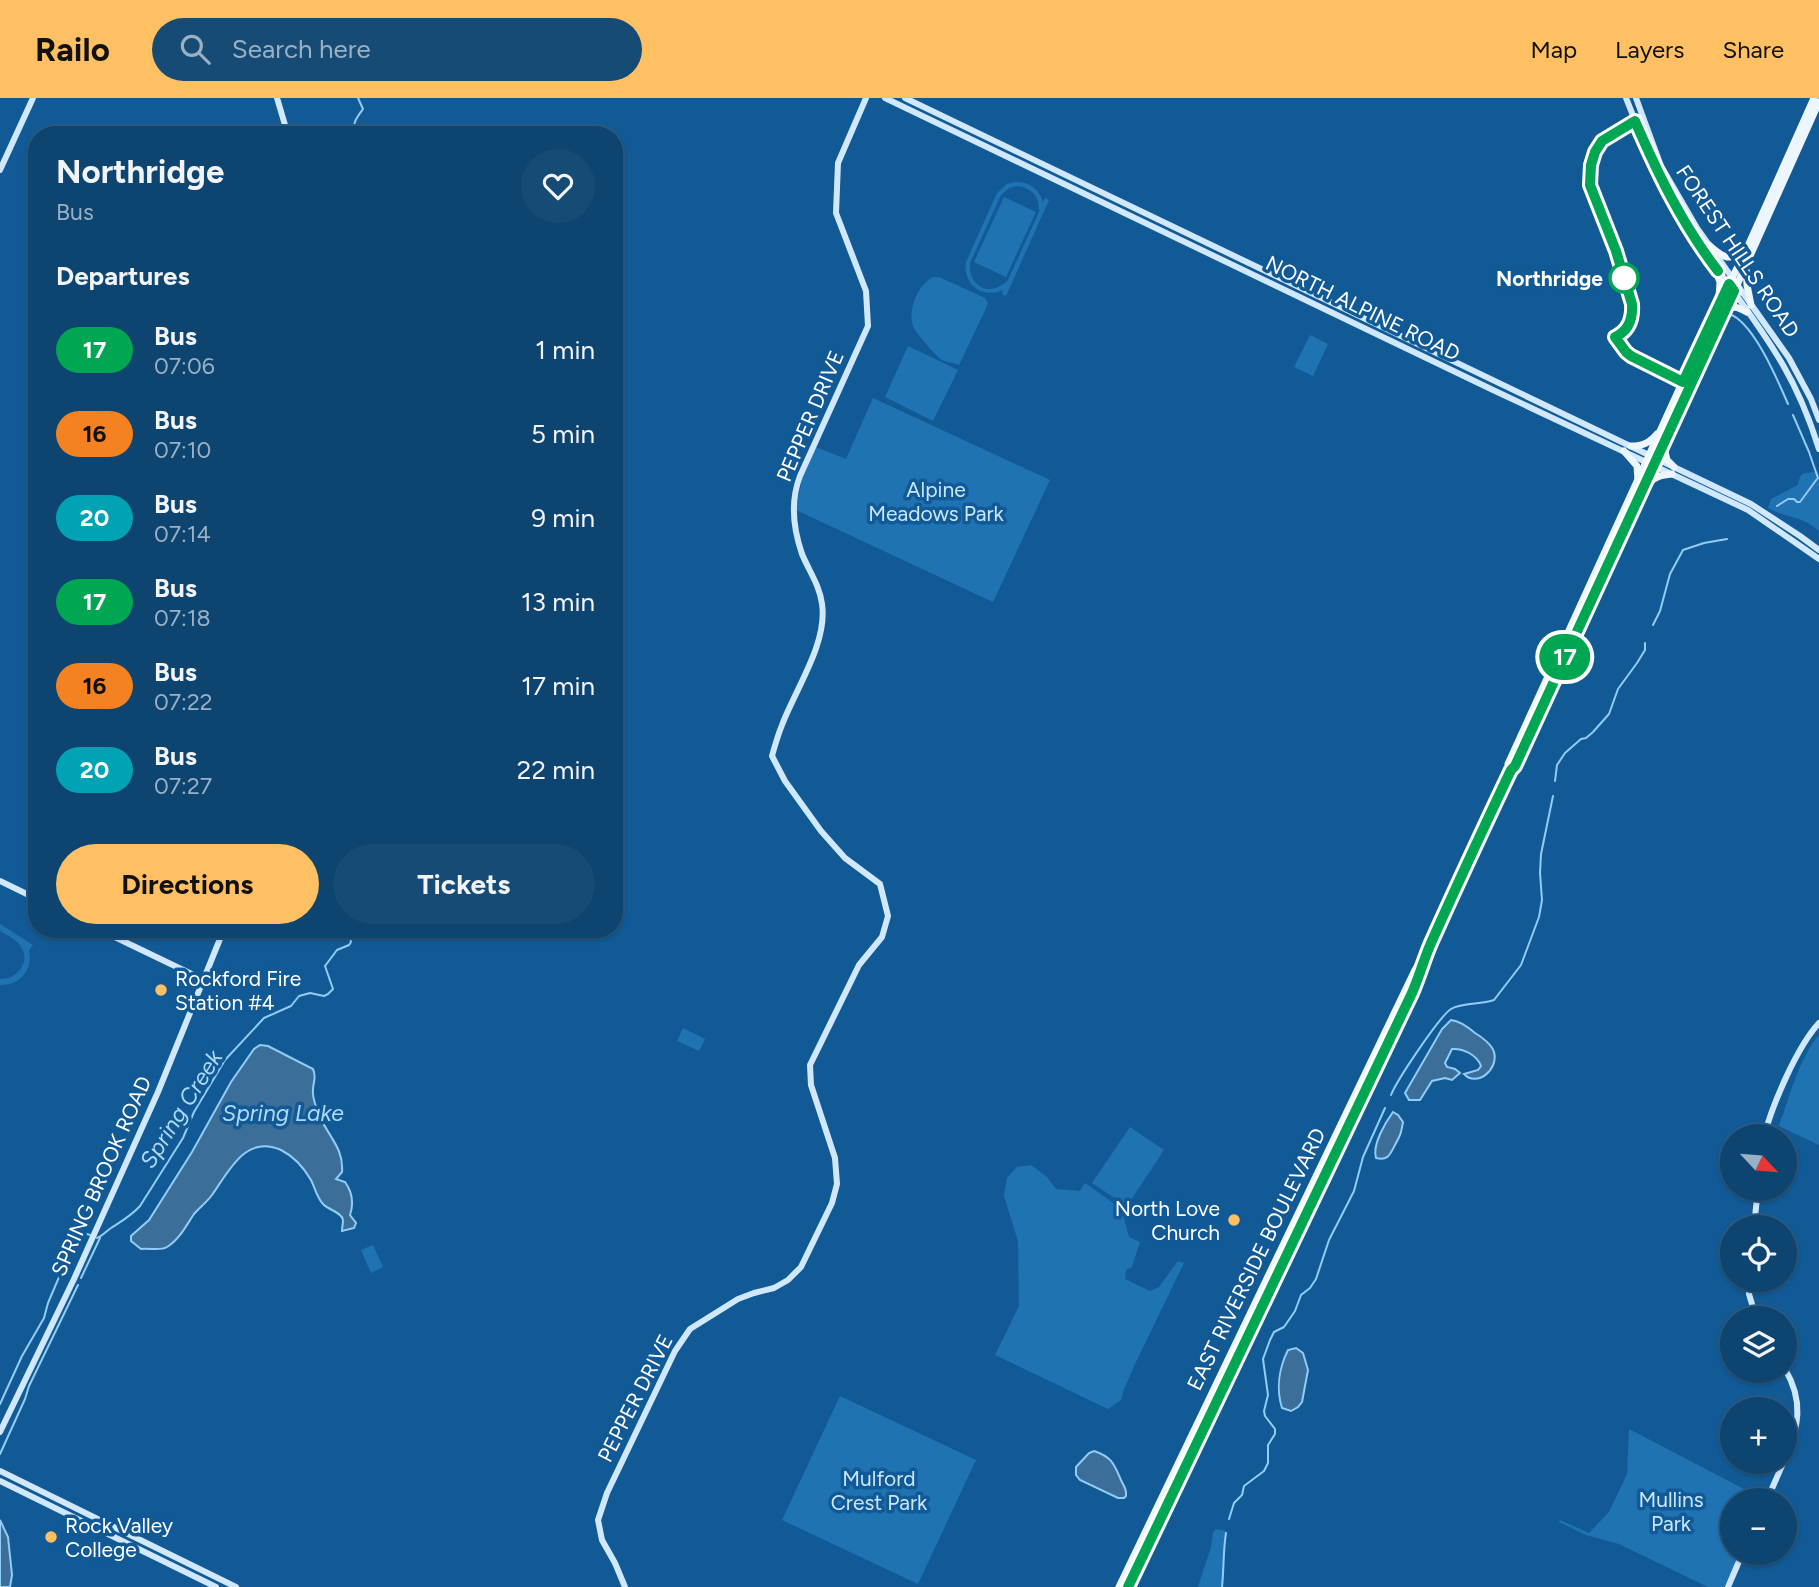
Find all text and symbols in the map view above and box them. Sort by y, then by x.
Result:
search box [152,18,642,81]
text: Railo [35,30,110,69]
icon: search [176,30,214,68]
text: Search here [232,33,371,65]
text: Map [1530,35,1577,64]
text: Layers [1615,35,1684,64]
text: Share [1722,35,1784,64]
button: heart [521,149,595,223]
text: Northridge [56,152,224,191]
street label: FOREST HILLS ROAD [1671,160,1805,342]
text: Bus [56,198,94,226]
street label: NORTH ALPINE ROAD [1262,250,1464,366]
text: Departures [56,260,190,292]
marker: Northridge [1609,263,1639,293]
place label: Northridge [1496,266,1603,291]
text: Bus [154,320,197,352]
text: 1 min [535,334,595,366]
text: 17 [83,335,106,364]
street label: PEPPER DRIVE [771,347,849,485]
text: 07:06 [154,352,215,380]
text: Bus [154,404,197,436]
text: 5 min [531,418,595,450]
text: 16 [82,419,107,448]
text: 07:10 [154,436,211,464]
park label: Alpine Meadows Park [868,477,1005,526]
text: Bus [154,488,197,520]
text: 9 min [531,502,595,534]
text: 20 [80,503,109,532]
text: 07:14 [154,520,211,548]
text: Bus [154,572,197,604]
text: 13 min [521,586,595,618]
text: 17 [83,587,106,616]
text: 07:18 [154,604,211,632]
line badge: 17 [1534,634,1596,680]
text: 17 [1553,642,1577,671]
text: Bus [154,656,197,688]
text: 17 min [521,670,595,702]
text: 16 [82,671,107,700]
text: 07:22 [154,688,213,716]
text: Bus [154,740,197,772]
text: 22 min [517,754,595,786]
text: 20 [80,755,109,784]
text: 07:27 [154,772,212,800]
button: Directions [56,844,319,924]
button: Tickets [333,844,595,924]
place label: Rockford Fire Station #4 [175,966,301,1015]
marker: Rockford Fire Station #4 [153,982,169,998]
water label: Spring Creek [134,1044,229,1173]
street label: SPRING BROOK ROAD [46,1072,156,1280]
water label: Spring Lake [222,1099,344,1127]
street label: EAST RIVERSIDE BOULEVARD [1181,1124,1331,1394]
north arrow [1720,1124,1797,1200]
map controls [1720,1124,1797,1565]
place label: North Love Church [1115,1196,1220,1245]
marker: North Love Church [1226,1212,1242,1228]
button: locate [1720,1215,1797,1292]
button: layers [1720,1306,1797,1383]
street label: PEPPER DRIVE [592,1330,678,1466]
button: + [1720,1397,1797,1474]
park label: Mulford Crest Park [831,1466,928,1515]
park label: Mullins Park [1638,1487,1704,1536]
button: − [1720,1488,1797,1565]
place label: Rock Valley College [65,1513,173,1562]
marker: Rock Valley College [43,1529,59,1545]

